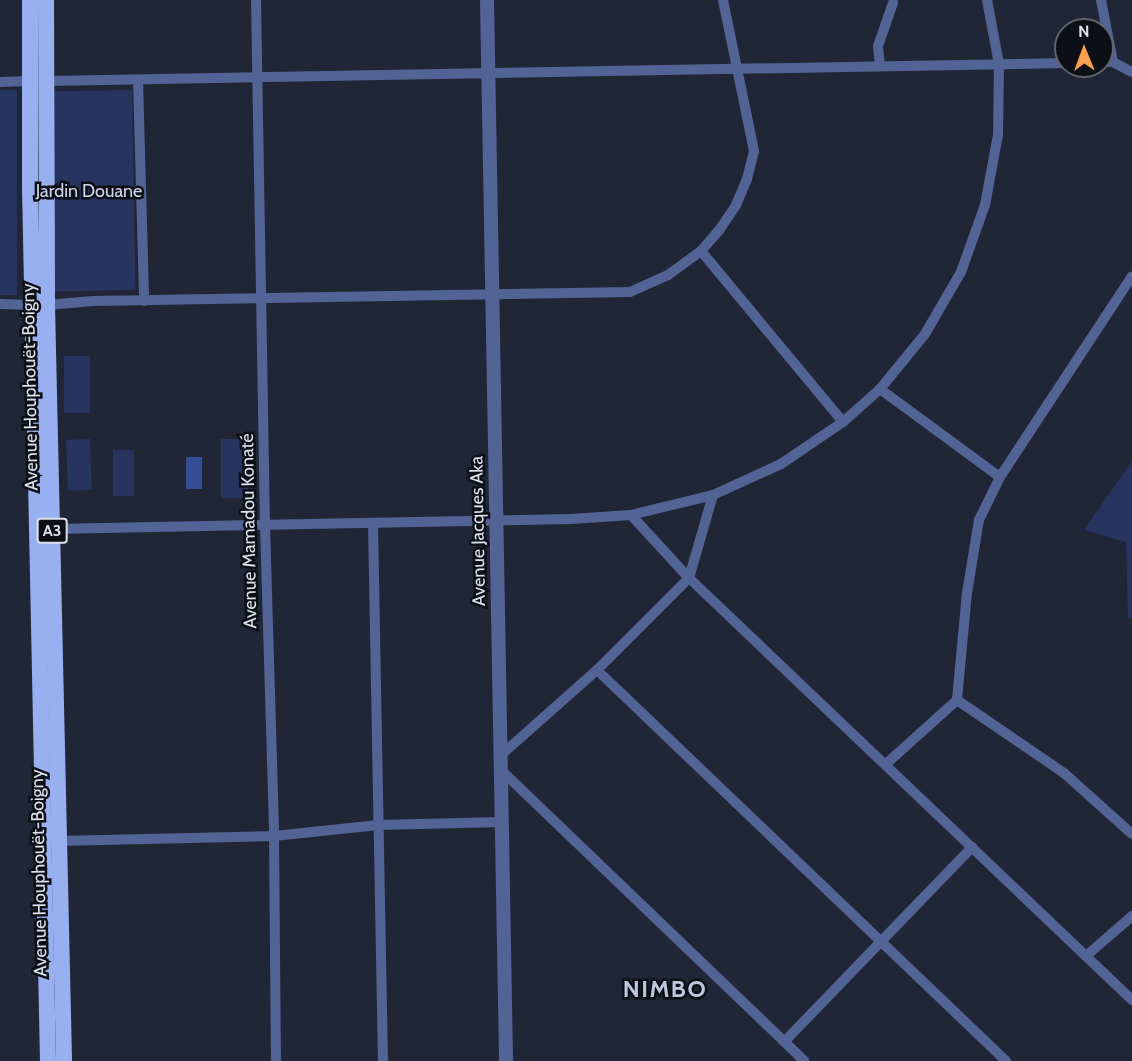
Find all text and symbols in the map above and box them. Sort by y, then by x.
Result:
north arrow [1054,18,1114,78]
text: N [1078,22,1090,41]
park label: Jardin Douane [36,180,142,202]
street label: Avenue Houphouët-Boigny [17,283,43,491]
street label: Avenue Mamadou Konaté [236,433,262,629]
street label: Avenue Jacques Aka [466,456,490,606]
road number: A3 [36,518,68,544]
street label: Avenue Houphouët-Boigny [26,769,52,977]
district label: NIMBO [623,975,707,1003]

